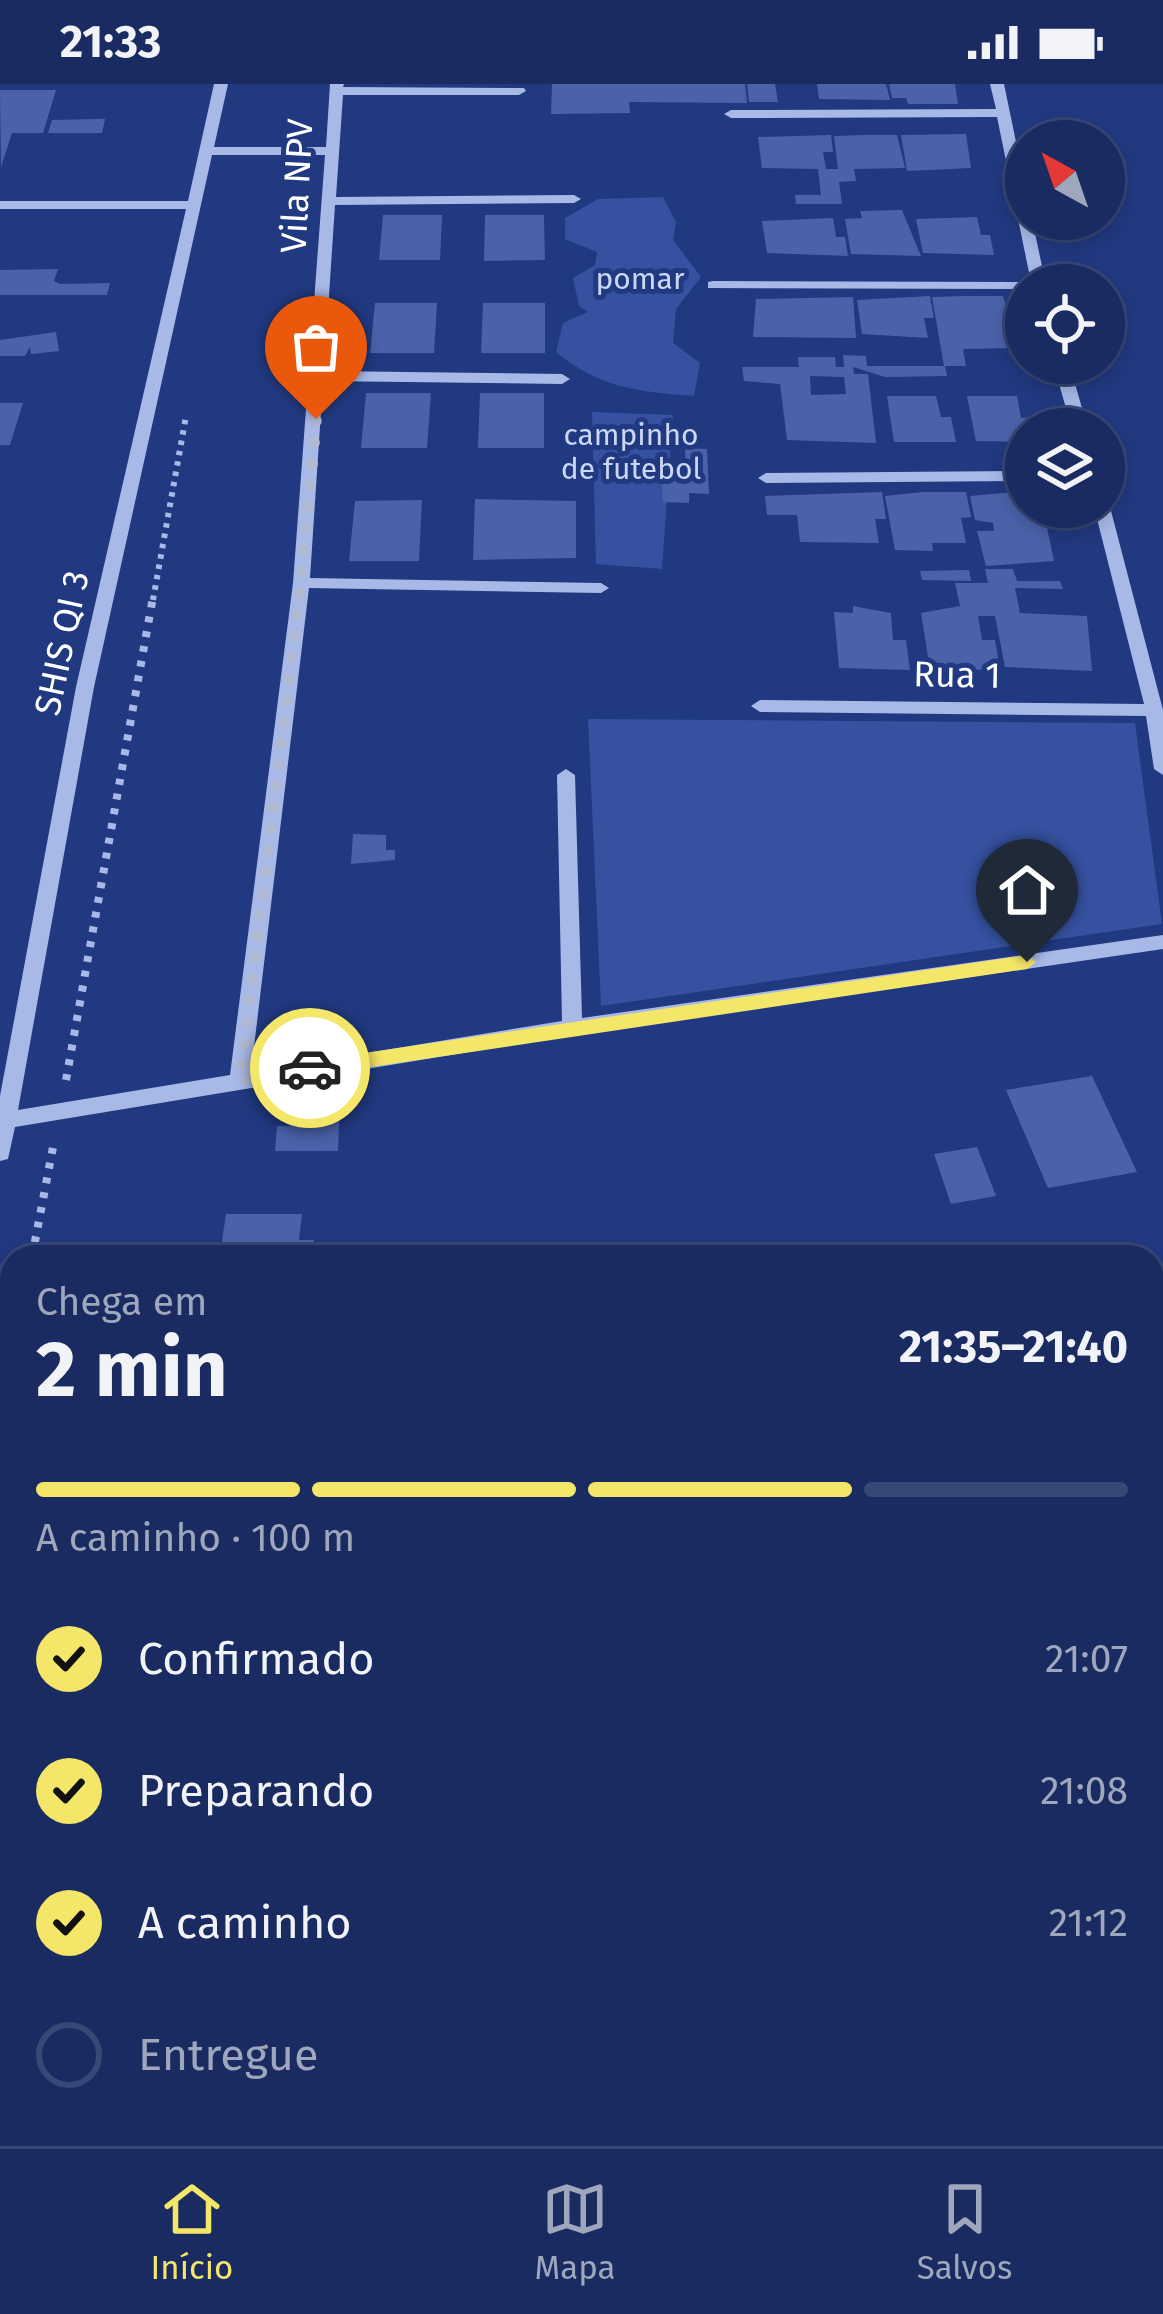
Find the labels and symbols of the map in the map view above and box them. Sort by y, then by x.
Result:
street label: Vila NPV [272,118,322,254]
north arrow [1005,120,1125,240]
park label: pomar [596,261,685,297]
pin [265,296,367,419]
park label: campinho de futebol [561,417,702,487]
street label: SHIS QI 3 [25,567,99,719]
street label: Rua 1 [913,652,1001,698]
pin [976,839,1078,962]
courier [250,1008,370,1128]

